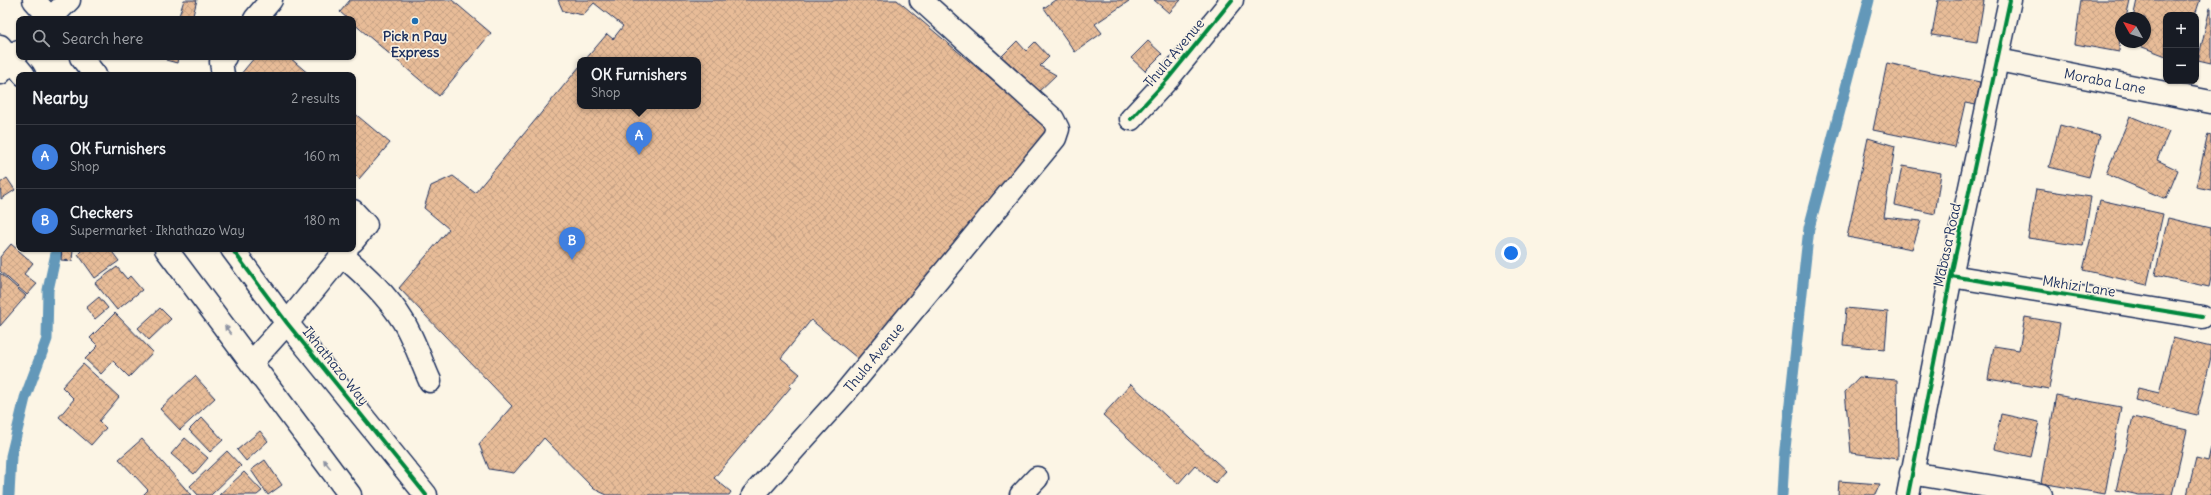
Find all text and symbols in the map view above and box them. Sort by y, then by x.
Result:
north arrow [2115,12,2151,48]
map controls [2163,12,2199,84]
button: + [2163,12,2199,48]
street label: Thula Avenue [1140,15,1208,91]
search box [16,16,356,60]
marker: Pick n Pay Express [410,16,420,26]
icon: search [30,27,52,49]
place label: Pick n Pay Express [383,27,447,61]
text: Search here [62,29,143,48]
button: − [2163,48,2199,84]
popup [577,57,701,109]
street label: Moraba Lane [2063,64,2147,98]
text: OK Furnishers [591,65,687,84]
text: Shop [591,84,621,101]
text: Nearby [32,87,88,109]
text: 2 results [291,90,340,107]
pin: A [626,122,652,155]
text: OK Furnishers [70,139,166,158]
text: A [41,148,49,165]
text: 160 m [304,148,340,165]
text: Shop [70,158,99,175]
street label: Mabasa Road [1929,201,1965,289]
text: Checkers [70,203,133,222]
text: B [41,212,49,229]
text: 180 m [304,212,340,229]
text: Supermarket · Ikhathazo Way [70,222,245,239]
pin: B [559,227,585,260]
your location [1501,243,1521,263]
street label: Mkhizi Lane [2041,271,2117,301]
street label: Thula Avenue [840,319,908,396]
street label: Ikhathazo Way [299,323,373,409]
one-way arrow [224,325,233,336]
one-way arrow [322,458,331,469]

